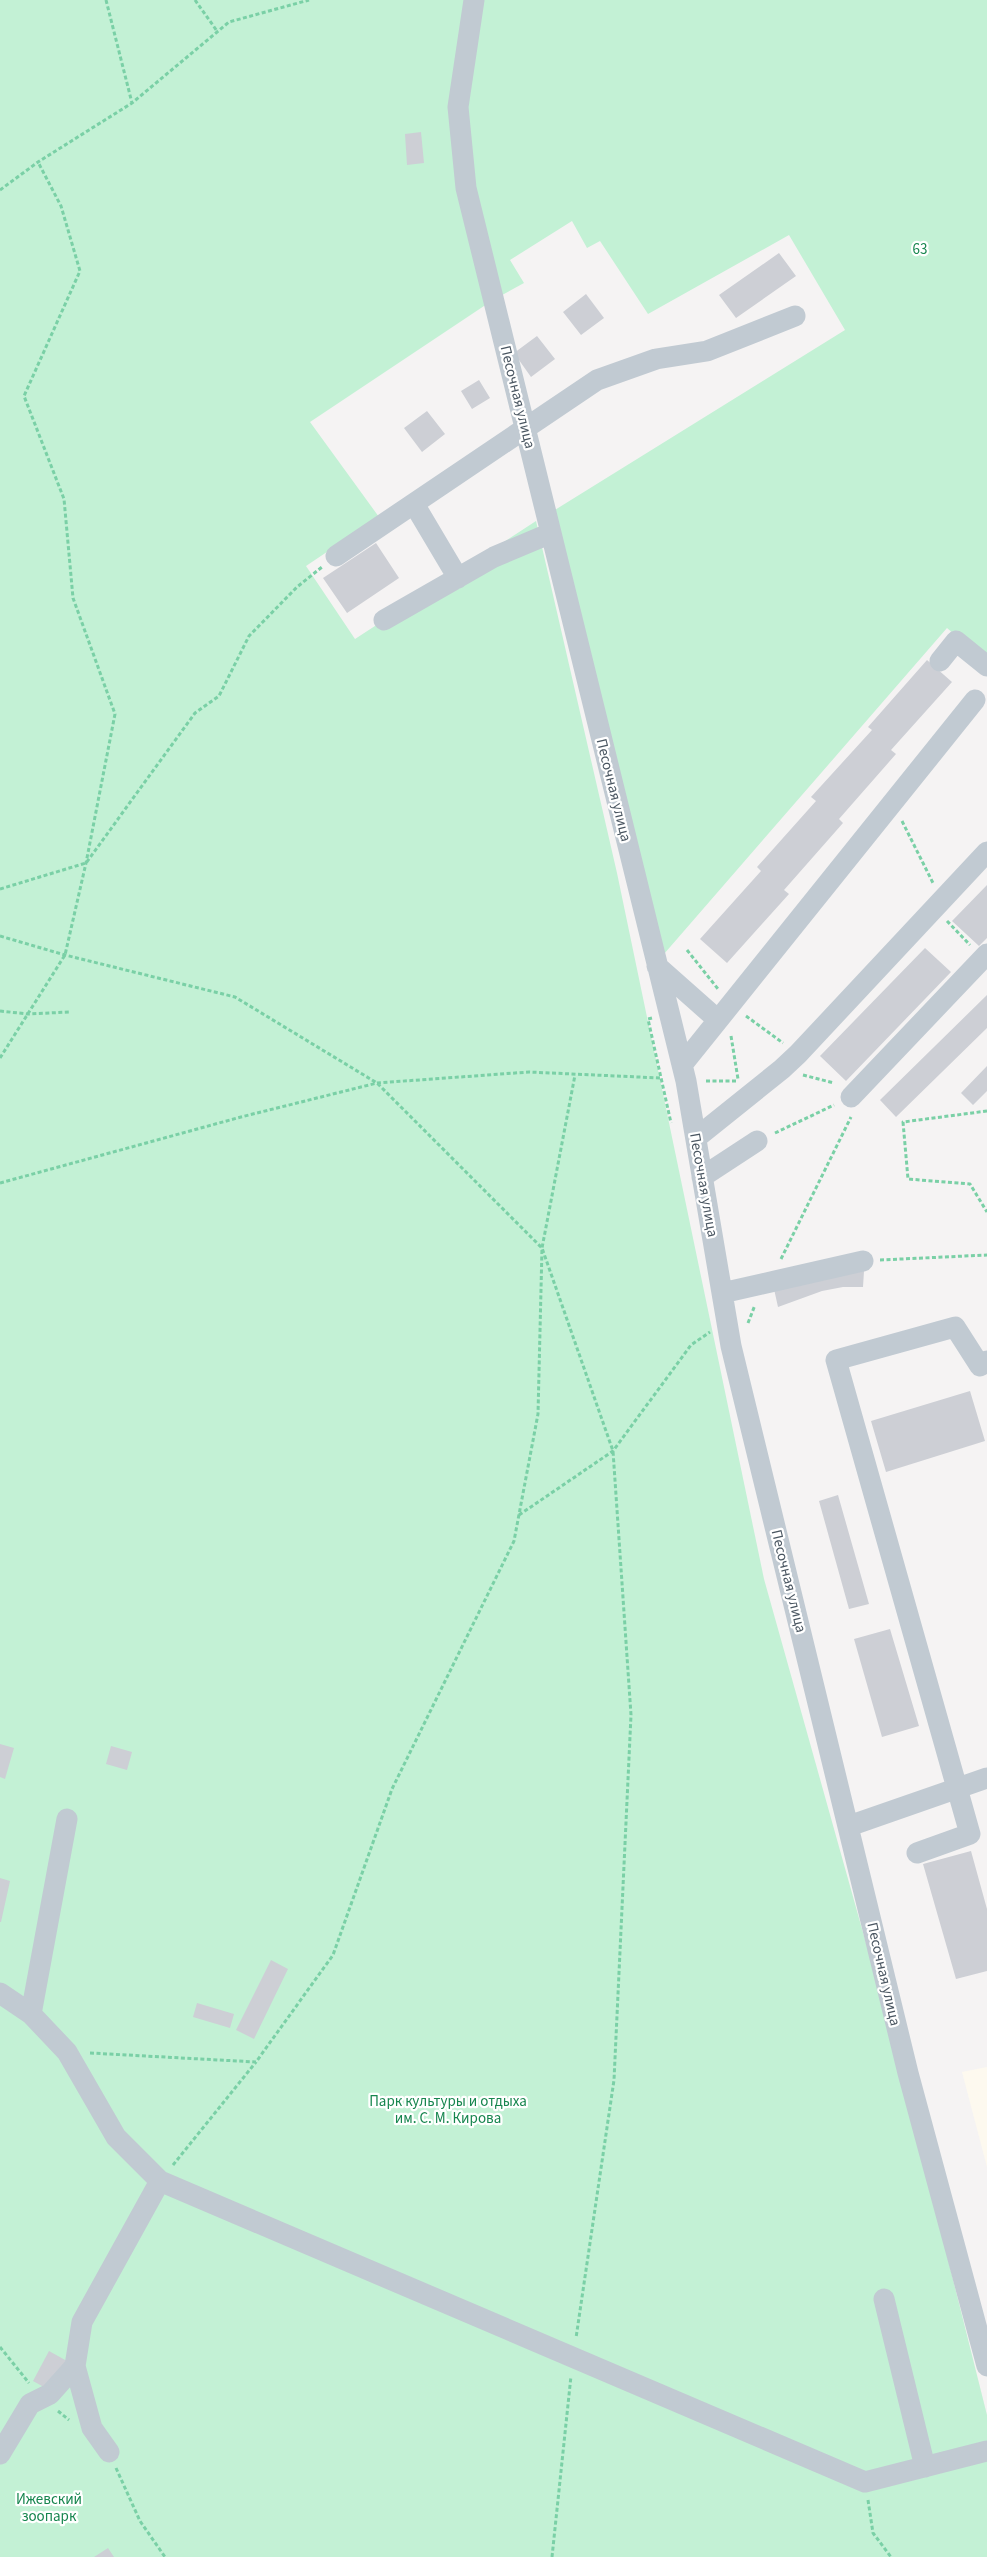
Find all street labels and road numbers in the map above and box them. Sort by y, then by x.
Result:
street label: Песочная улица [495,343,540,451]
street label: Песочная улица [591,736,636,844]
street label: Песочная улица [684,1131,723,1239]
street label: Песочная улица [766,1527,811,1635]
street label: Песочная улица [861,1920,906,2028]

